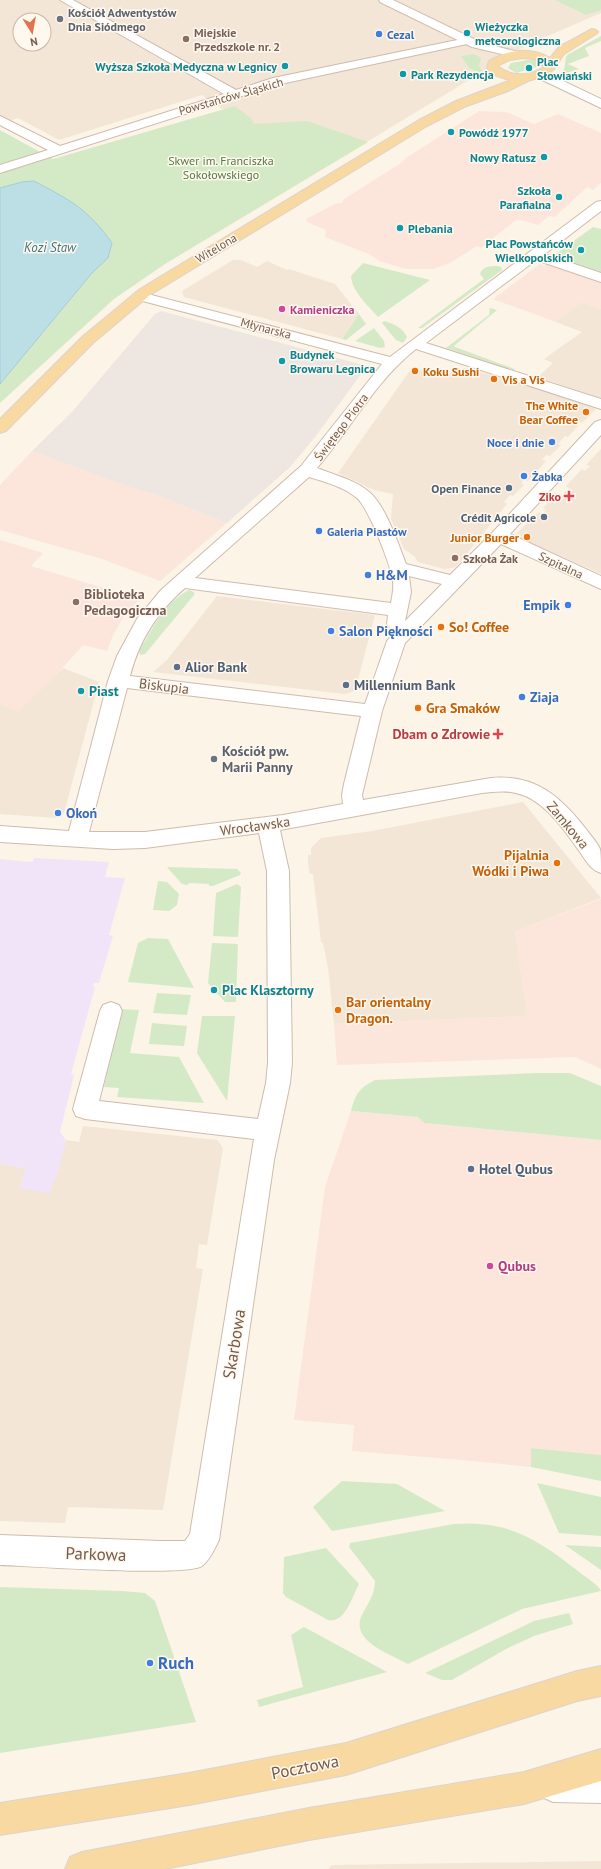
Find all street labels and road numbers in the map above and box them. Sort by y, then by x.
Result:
street label: Powstańców Śląskich [177,74,285,118]
street label: Witelona [193,230,239,266]
street label: Młynarska [239,314,293,342]
street label: Świętego Piotra [311,390,371,464]
street label: Szpitalna [536,548,586,582]
street label: Biskupia [138,674,190,698]
street label: Zamkowa [543,797,593,853]
street label: Wrocławska [219,812,291,840]
street label: Skarbowa [218,1308,250,1380]
street label: Parkowa [65,1542,127,1566]
street label: Pocztowa [269,1750,341,1784]

